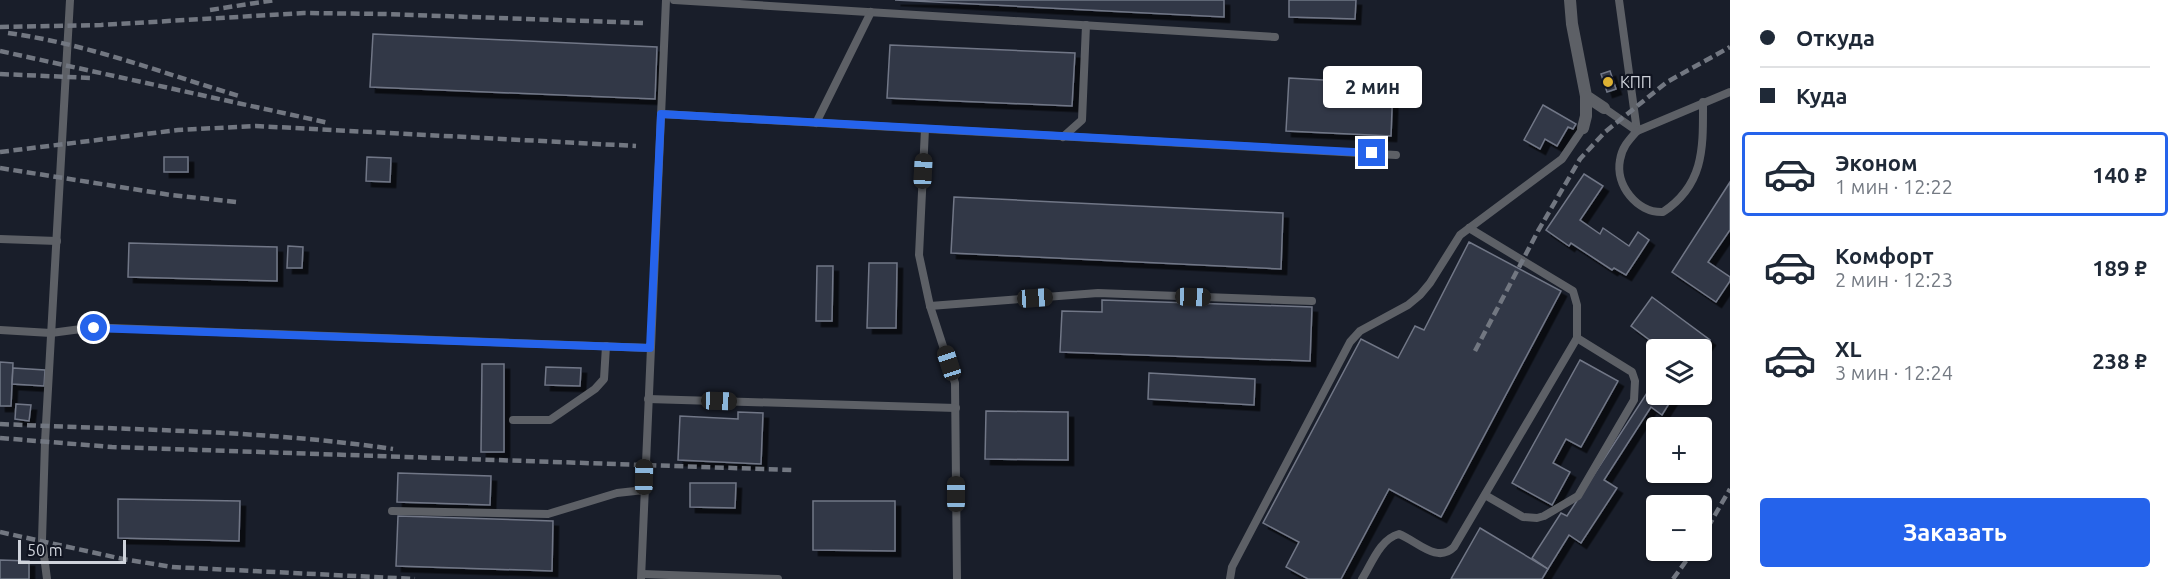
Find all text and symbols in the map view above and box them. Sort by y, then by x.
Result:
text: Откуда [1796,25,1875,50]
callout: 2 мин [1322,66,1422,108]
place label: КПП [1620,73,1652,91]
text: 2 мин [1345,75,1400,98]
marker: КПП [1601,75,1615,89]
text: Куда [1796,83,1847,108]
route end [1358,139,1385,166]
icon: car [1763,147,1817,201]
text: Эконом [1835,150,1917,175]
car [913,153,933,189]
text: 140 ₽ [2092,162,2147,187]
text: 1 мин · 12:22 [1835,175,1953,198]
icon: car [1763,240,1817,294]
text: Комфорт [1835,243,1934,268]
text: 189 ₽ [2092,255,2147,280]
text: 2 мин · 12:23 [1835,268,1953,291]
car [1175,287,1211,307]
car [1016,288,1054,308]
route start [80,314,107,341]
icon: car [1763,333,1817,387]
text: XL [1835,336,1862,361]
map controls [1646,339,1712,561]
button: layers [1646,339,1712,405]
car [935,343,963,383]
text: 238 ₽ [2092,348,2147,373]
text: 3 мин · 12:24 [1835,361,1953,384]
car [701,391,737,411]
button: + [1646,417,1712,483]
car [635,459,653,495]
car [947,476,965,512]
button: − [1646,495,1712,561]
button: Заказать [1760,498,2150,567]
scale bar [18,537,126,564]
text: 50 m [27,541,63,559]

